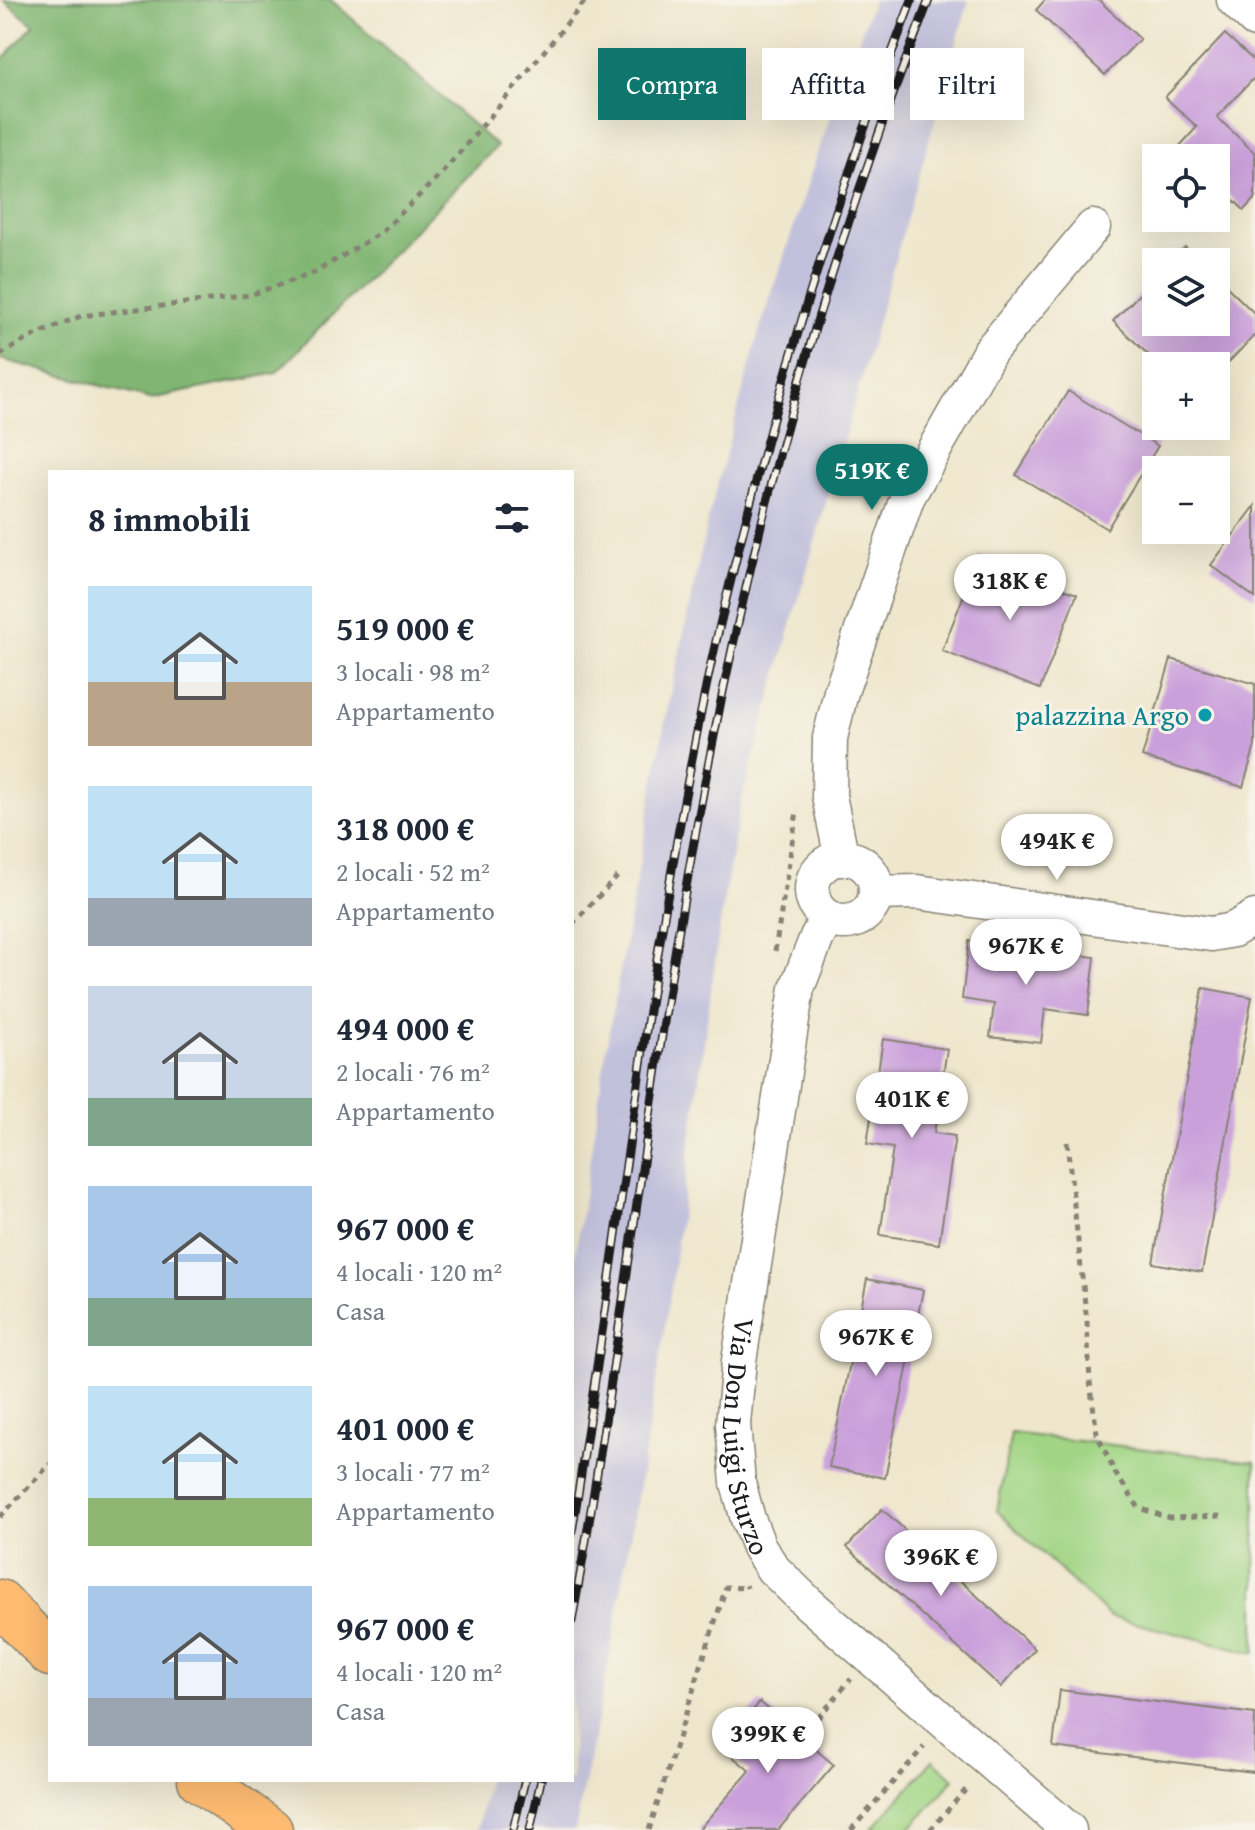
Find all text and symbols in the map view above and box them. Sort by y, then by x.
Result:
chip: Compra [598,48,746,120]
chip: Affitta [762,48,894,120]
chip: Filtri [910,48,1024,120]
map controls [1142,144,1230,544]
button: locate [1142,144,1230,232]
button: layers [1142,248,1230,336]
button: + [1142,352,1230,440]
pin: 519K € [807,444,937,512]
text: 519K € [834,450,910,489]
button: − [1142,456,1230,544]
text: 8 immobili [88,494,250,543]
icon: filters [490,496,534,540]
pin: 318K € [945,554,1075,622]
text: 318K € [972,560,1048,599]
text: 519 000 € [336,603,474,652]
icon: home [152,618,248,714]
text: 3 locali · 98 m² [336,652,490,691]
text: Appartamento [336,691,495,730]
place label: palazzina Argo [1015,694,1189,735]
marker: palazzina Argo [1196,706,1214,724]
text: 318 000 € [336,803,474,852]
pin: 494K € [992,814,1122,882]
icon: home [152,818,248,914]
text: 494K € [1019,820,1095,859]
text: 2 locali · 52 m² [336,852,490,891]
text: Appartamento [336,891,495,930]
pin: 967K € [961,919,1091,987]
text: 967K € [988,925,1064,964]
text: 494 000 € [336,1003,474,1052]
icon: home [152,1018,248,1114]
text: 2 locali · 76 m² [336,1052,490,1091]
pin: 401K € [847,1072,977,1140]
text: 401K € [874,1078,950,1117]
text: Appartamento [336,1091,495,1130]
text: 967 000 € [336,1203,474,1252]
icon: home [152,1218,248,1314]
text: 4 locali · 120 m² [336,1252,502,1291]
text: Casa [336,1291,385,1330]
pin: 967K € [811,1310,941,1378]
street label: Via Don Luigi Sturzo [712,1315,781,1561]
text: 967K € [838,1316,914,1355]
text: 401 000 € [336,1403,474,1452]
icon: home [152,1418,248,1514]
text: 3 locali · 77 m² [336,1452,490,1491]
text: Appartamento [336,1491,495,1530]
pin: 396K € [876,1530,1006,1598]
text: 396K € [903,1536,979,1575]
text: 967 000 € [336,1603,474,1652]
icon: home [152,1618,248,1714]
text: 4 locali · 120 m² [336,1652,502,1691]
text: Casa [336,1691,385,1730]
pin: 399K € [703,1707,833,1775]
text: 399K € [730,1713,806,1752]

